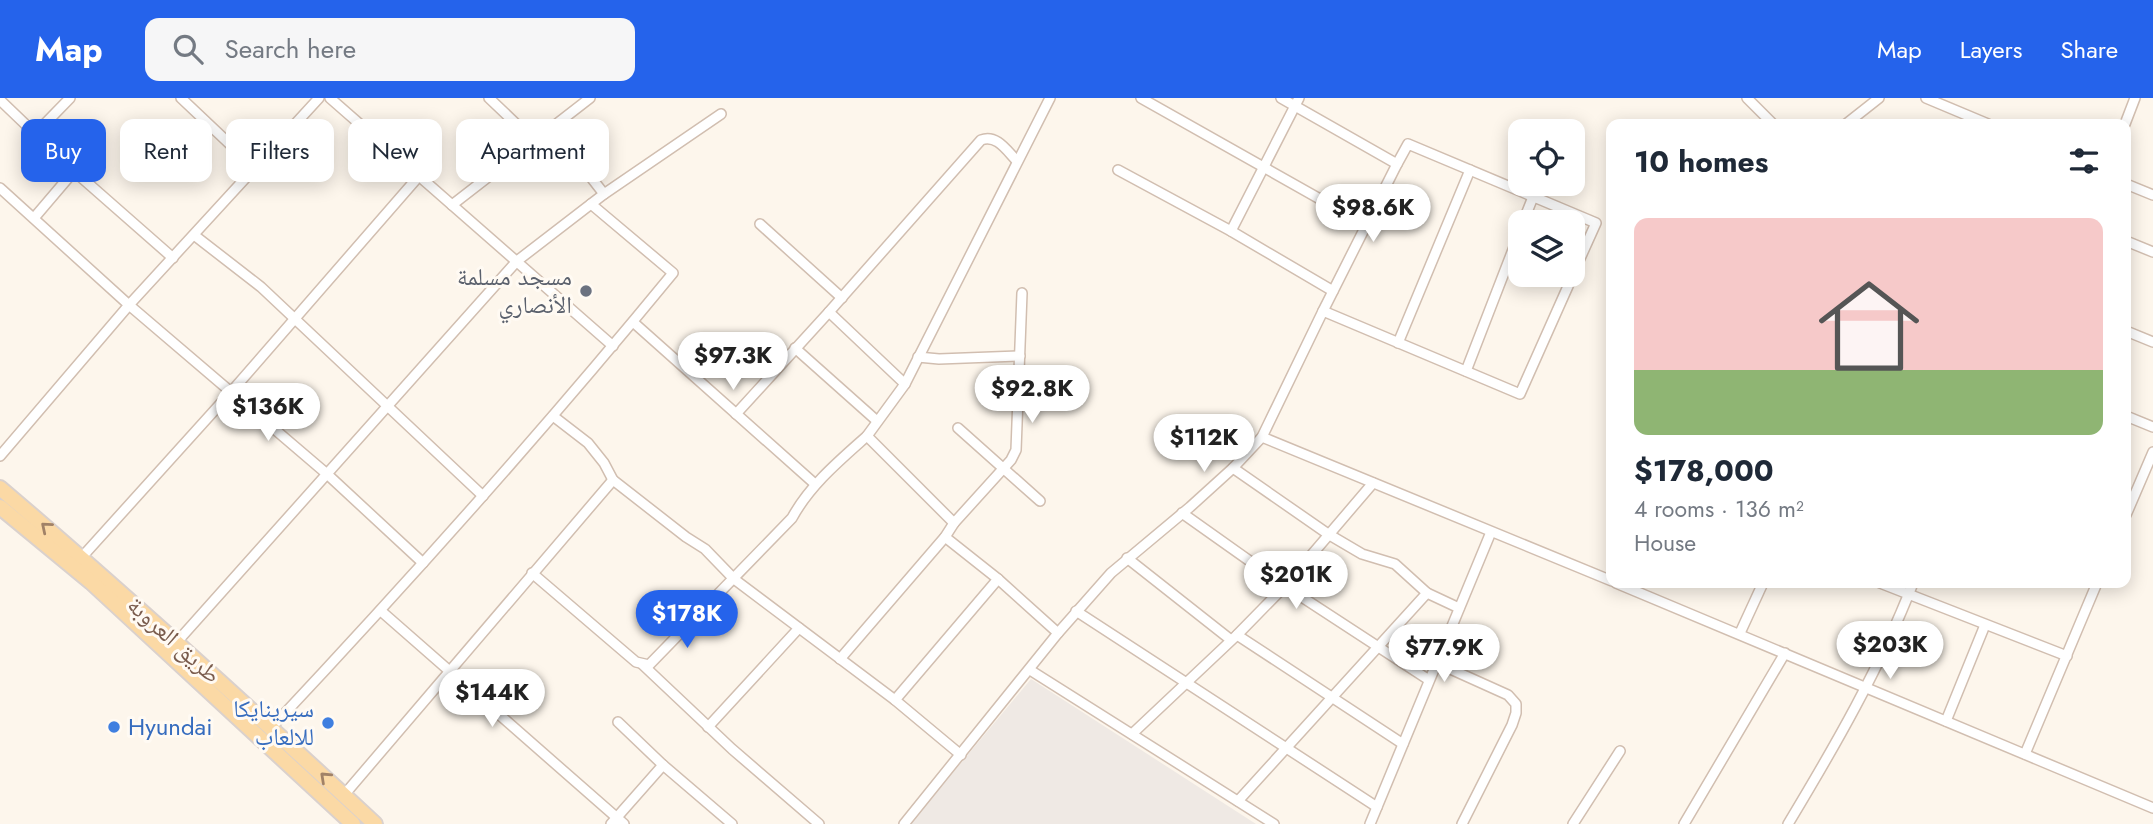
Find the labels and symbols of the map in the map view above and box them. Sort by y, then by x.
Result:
pin: $98.6K [1316,184,1430,244]
place label: مسجد مسلمة الأنصاري [457,259,572,324]
marker: مسجد مسلمة الأنصاري [578,283,594,299]
pin: $97.3K [676,332,790,392]
pin: $92.8K [975,366,1089,425]
pin: $136K [219,384,317,443]
pin: $112K [1155,414,1253,474]
one-way arrow [42,523,54,536]
pin: $201K [1247,552,1345,611]
street label: طريق العروبة [120,588,229,691]
pin: $178K [638,590,736,650]
pin: $203K [1841,622,1939,681]
pin: $77.9K [1387,624,1501,684]
pin: $144K [443,670,541,729]
place label: سيرينايكا للالعاب [233,691,314,754]
place label: Hyundai [128,709,212,744]
marker: سيرينايكا للالعاب [320,715,336,731]
marker: Hyundai [106,719,122,735]
one-way arrow [320,773,333,786]

